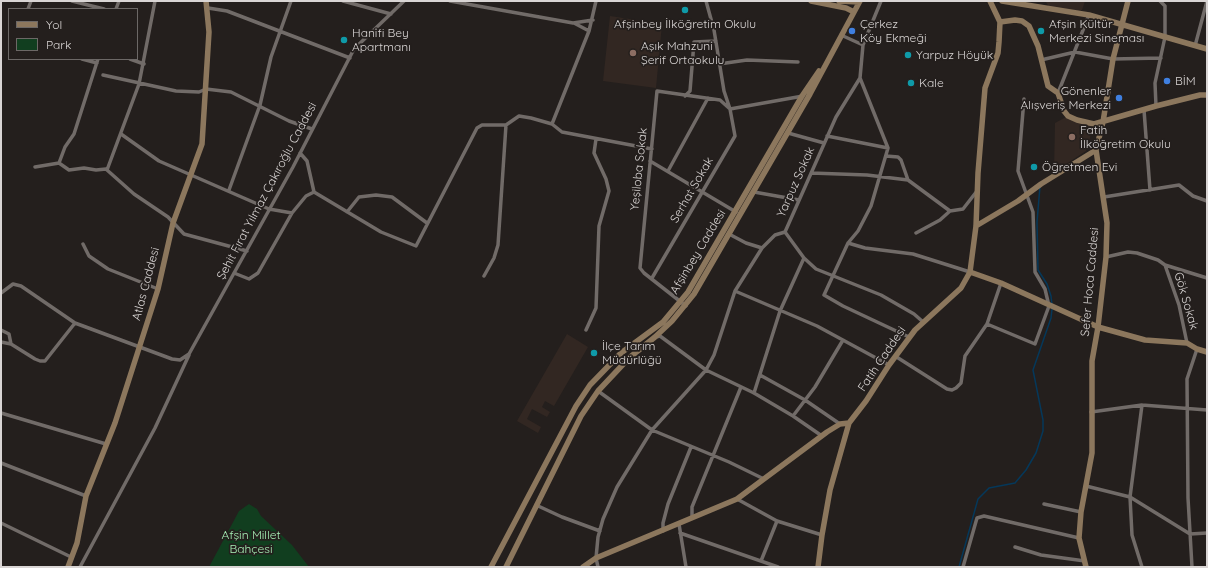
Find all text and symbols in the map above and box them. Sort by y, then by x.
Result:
marker: Afşinbey İlköğretim Okulu [680,5,690,15]
legend [8,8,138,60]
text: Yol [46,17,62,32]
place label: Afşinbey İlköğretim Okulu [614,17,756,31]
place label: Çerkez Köy Ekmeği [860,17,926,45]
place label: Afşin Kültür Merkezi Sineması [1049,17,1144,45]
place label: Hanifi Bey Apartmanı [352,26,411,54]
marker: Çerkez Köy Ekmeği [847,26,857,36]
marker: Afşin Kültür Merkezi Sineması [1036,26,1046,36]
marker: Hanifi Bey Apartmanı [339,35,349,45]
text: Park [46,37,71,52]
place label: Aşık Mahzuni Şerif Ortaokulu [641,39,724,67]
marker: Aşık Mahzuni Şerif Ortaokulu [628,48,638,58]
place label: Yarpuz Höyük [916,48,993,62]
marker: Yarpuz Höyük [903,50,913,60]
place label: BİM [1175,74,1196,88]
place label: Kale [919,76,944,90]
marker: BİM [1162,76,1172,86]
marker: Kale [906,78,916,88]
place label: Gönenler Alışveriş Merkezi [1021,84,1111,112]
marker: Gönenler Alışveriş Merkezi [1114,93,1124,103]
street label: Şehit Fırat Yılmaz Çakıroğlu Caddesi [214,100,320,282]
place label: Fatih İlköğretim Okulu [1080,123,1171,151]
street label: Yeşiloba Sokak [628,127,650,211]
marker: Fatih İlköğretim Okulu [1067,132,1077,142]
street label: Yarpuz Sokak [774,145,818,219]
street label: Serhat Sokak [667,155,717,225]
place label: Öğretmen Evi [1042,160,1117,174]
marker: Öğretmen Evi [1029,162,1039,172]
street label: Afşinbey Caddesi [667,207,729,297]
street label: Sefer Hoca Caddesi [1078,227,1102,337]
street label: Atlas Caddesi [129,246,163,322]
street label: Gök Sokak [1171,270,1201,332]
street label: Fatih Caddesi [855,324,909,394]
place label: İlçe Tarım Müdürlüğü [602,339,662,367]
marker: İlçe Tarım Müdürlüğü [589,348,599,358]
park label: Afşin Millet Bahçesi [221,528,281,556]

